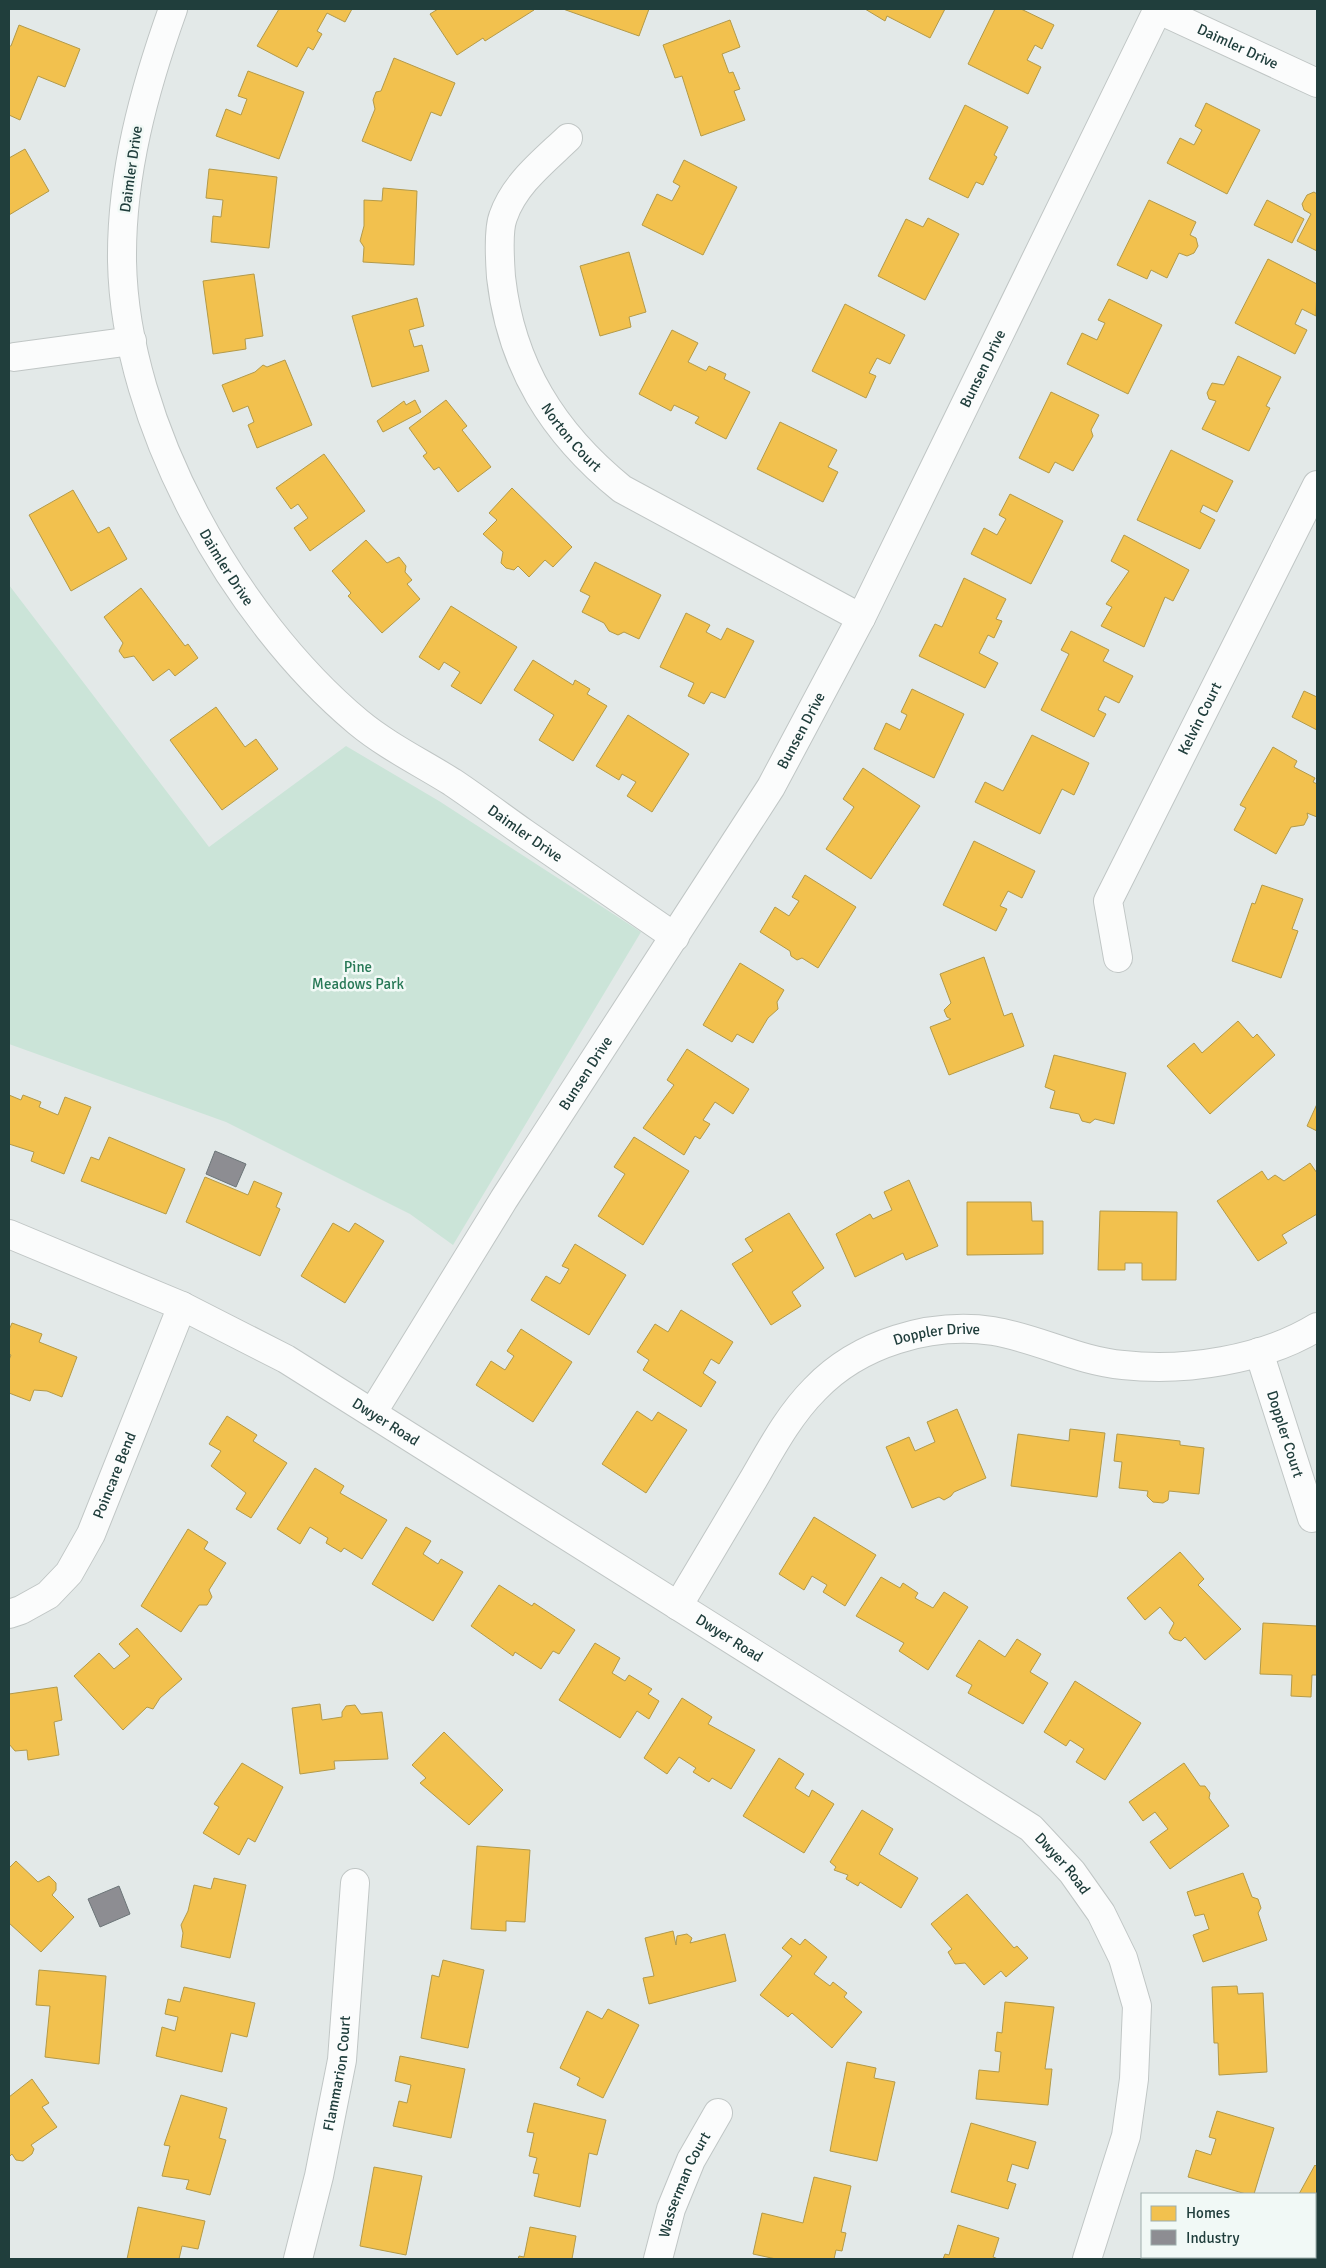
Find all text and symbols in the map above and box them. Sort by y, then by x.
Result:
street label: Daimler Drive [1194,20,1281,73]
street label: Daimler Drive [116,124,146,214]
street label: Bunsen Drive [956,327,1009,411]
street label: Norton Court [537,400,605,476]
street label: Daimler Drive [196,526,258,609]
street label: Kelvin Court [1174,679,1225,758]
street label: Bunsen Drive [773,689,829,772]
street label: Daimler Drive [484,801,566,866]
park label: Pine Meadows Park [312,958,405,993]
street label: Bunsen Drive [555,1033,616,1114]
street label: Doppler Drive [891,1320,980,1349]
street label: Doppler Court [1263,1388,1307,1480]
street label: Dwyer Road [349,1394,423,1450]
street label: Poincare Bend [89,1429,140,1521]
street label: Dwyer Road [692,1610,766,1666]
street label: Dwyer Road [1031,1829,1094,1898]
street label: Flammarion Court [319,2015,354,2133]
street label: Wasserman Court [655,2129,714,2240]
legend [1141,2193,1316,2258]
text: Homes [1186,2204,1230,2222]
text: Industry [1186,2229,1239,2247]

